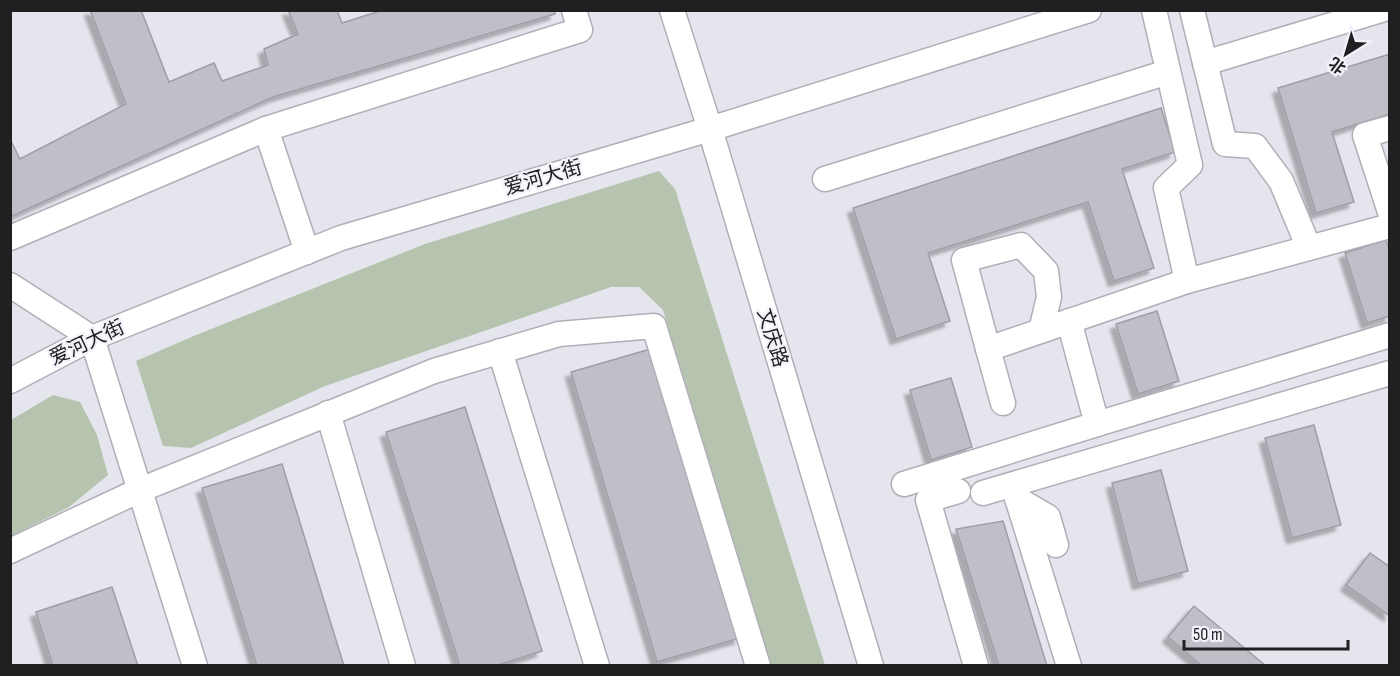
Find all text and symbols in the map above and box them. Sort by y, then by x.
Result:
north arrow [1316,24,1376,84]
text: 北 [1326,52,1350,77]
street label: 爱河大街 [501,155,585,201]
street label: 文庆路 [752,306,792,370]
street label: 爱河大街 [46,315,128,371]
scale bar [1184,613,1348,651]
text: 50 m [1193,624,1223,645]

